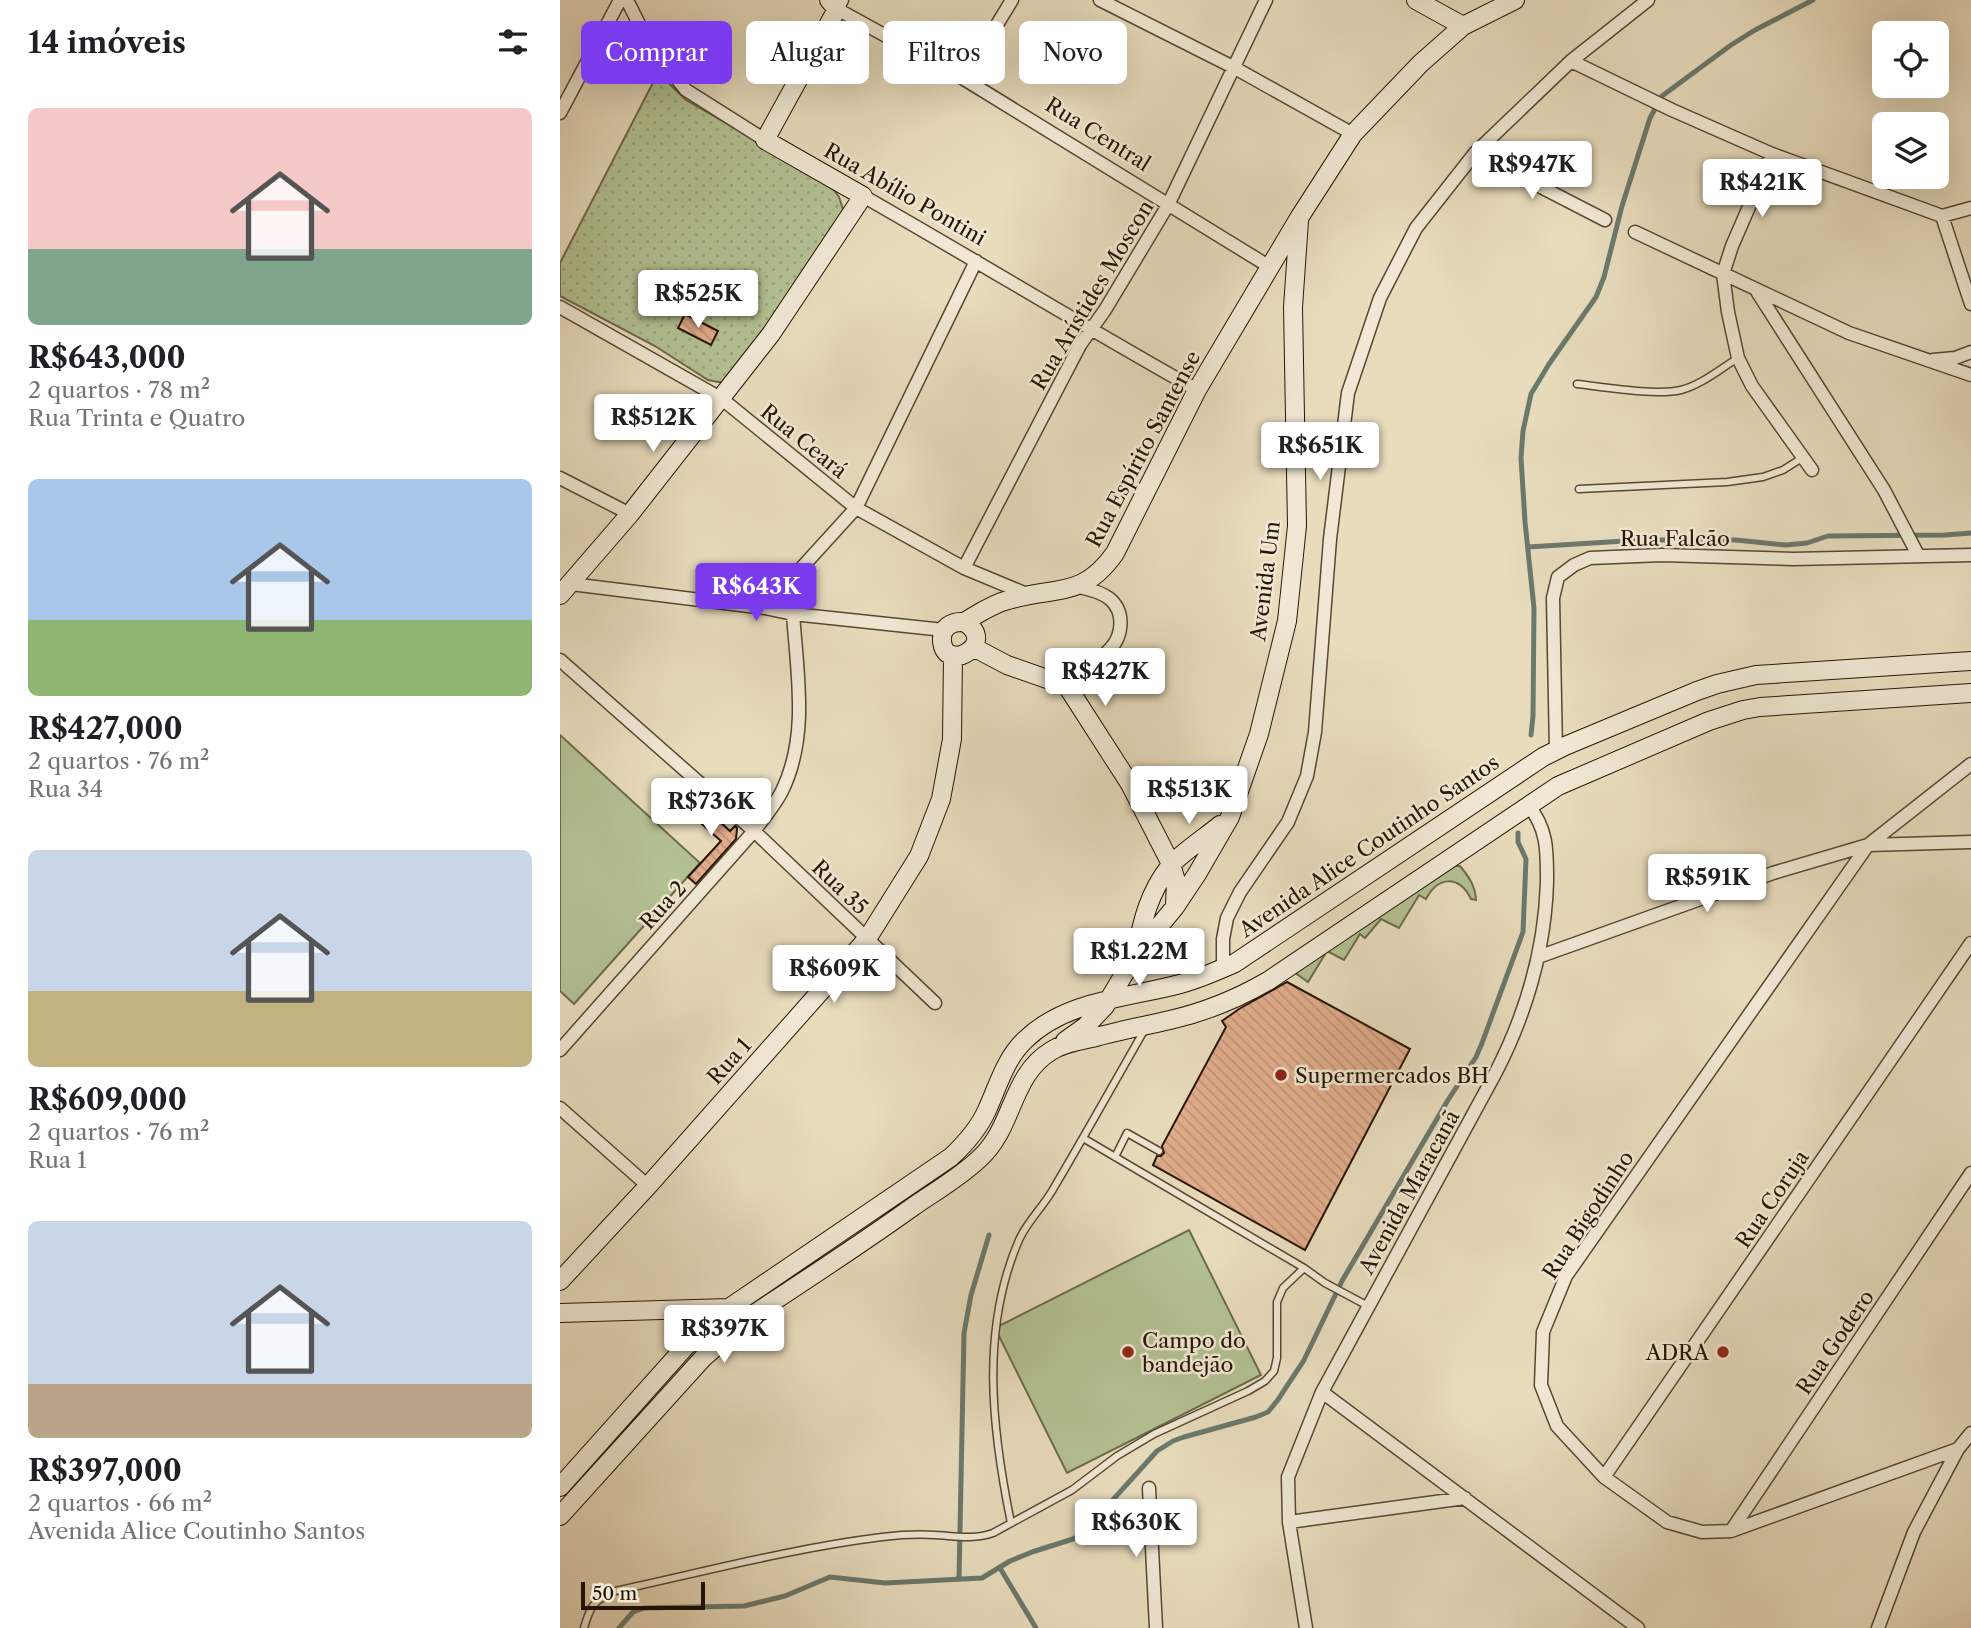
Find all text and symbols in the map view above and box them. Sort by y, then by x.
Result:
chip: Comprar [581,21,732,84]
chip: Alugar [746,21,869,84]
chip: Filtros [883,21,1005,84]
chip: Novo [1019,21,1127,84]
map controls [1872,21,1949,189]
button: locate [1872,21,1949,98]
icon: filters [494,23,532,61]
text: 14 imóveis [28,24,186,61]
street label: Rua Central [1041,92,1155,176]
button: layers [1872,112,1949,189]
street label: Rua Abílio Pontini [820,138,990,250]
pin: R$947K [1475,142,1589,201]
text: R$947K [1488,150,1576,178]
icon: home [217,153,343,279]
pin: R$421K [1705,160,1819,219]
text: R$421K [1719,168,1805,196]
street label: Rua Arístides Moscon [1026,196,1158,394]
pin: R$525K [641,270,755,330]
text: R$525K [654,279,742,307]
text: R$643,000 [28,339,186,376]
street label: Rua Espírito Santense [1081,347,1205,551]
text: 2 quartos · 78 m² [28,376,210,404]
pin: R$512K [596,394,710,454]
street label: Rua Ceará [756,399,853,484]
text: R$512K [610,403,696,431]
text: Rua Trinta e Quatro [28,404,245,432]
pin: R$651K [1263,422,1377,482]
text: R$651K [1277,431,1363,459]
street label: Avenida Um [1245,519,1285,643]
icon: home [217,524,343,650]
street label: Rua Falcão [1620,526,1730,551]
pin: R$643K [699,564,813,623]
text: R$643K [711,572,801,600]
pin: R$427K [1048,648,1162,708]
text: R$427K [1061,657,1149,685]
text: R$427,000 [28,710,183,747]
text: 2 quartos · 76 m² [28,747,209,775]
street label: Avenida Alice Coutinho Santos [1234,750,1504,943]
pin: R$513K [1132,766,1246,826]
text: Rua 34 [28,775,103,803]
text: R$513K [1147,775,1231,803]
pin: R$736K [654,778,768,838]
text: R$736K [667,787,755,815]
street label: Rua 35 [807,854,873,920]
pin: R$591K [1650,855,1764,914]
text: R$591K [1664,863,1750,891]
street label: Rua 2 [635,876,691,934]
icon: home [217,895,343,1021]
pin: R$1.22M [1074,928,1204,988]
text: R$1.22M [1090,937,1188,965]
pin: R$609K [777,946,891,1005]
text: R$609K [788,954,880,982]
street label: Rua 1 [702,1033,756,1089]
place label: Supermercados BH [1295,1063,1489,1088]
marker: Supermercados BH [1273,1067,1289,1083]
text: R$609,000 [28,1081,187,1118]
street label: Avenida Maracanã [1353,1105,1465,1279]
text: 2 quartos · 76 m² [28,1118,209,1146]
street label: Rua Coruja [1730,1145,1814,1253]
text: Rua 1 [28,1146,87,1174]
street label: Rua Bigodinho [1537,1146,1639,1284]
icon: home [217,1266,343,1392]
street label: Rua Godero [1791,1285,1879,1399]
pin: R$397K [667,1306,781,1365]
text: R$397K [680,1314,768,1342]
place label: Campo do bandejão [1142,1328,1246,1377]
place label: ADRA [1645,1340,1709,1365]
marker: Campo do bandejão [1120,1344,1136,1360]
marker: ADRA [1715,1344,1731,1360]
text: R$397,000 [28,1452,182,1489]
text: 2 quartos · 66 m² [28,1489,212,1517]
pin: R$630K [1079,1500,1193,1559]
text: R$630K [1091,1508,1181,1536]
text: Avenida Alice Coutinho Santos [28,1517,365,1545]
scale bar [581,1579,705,1611]
text: 50 m [592,1582,637,1605]

